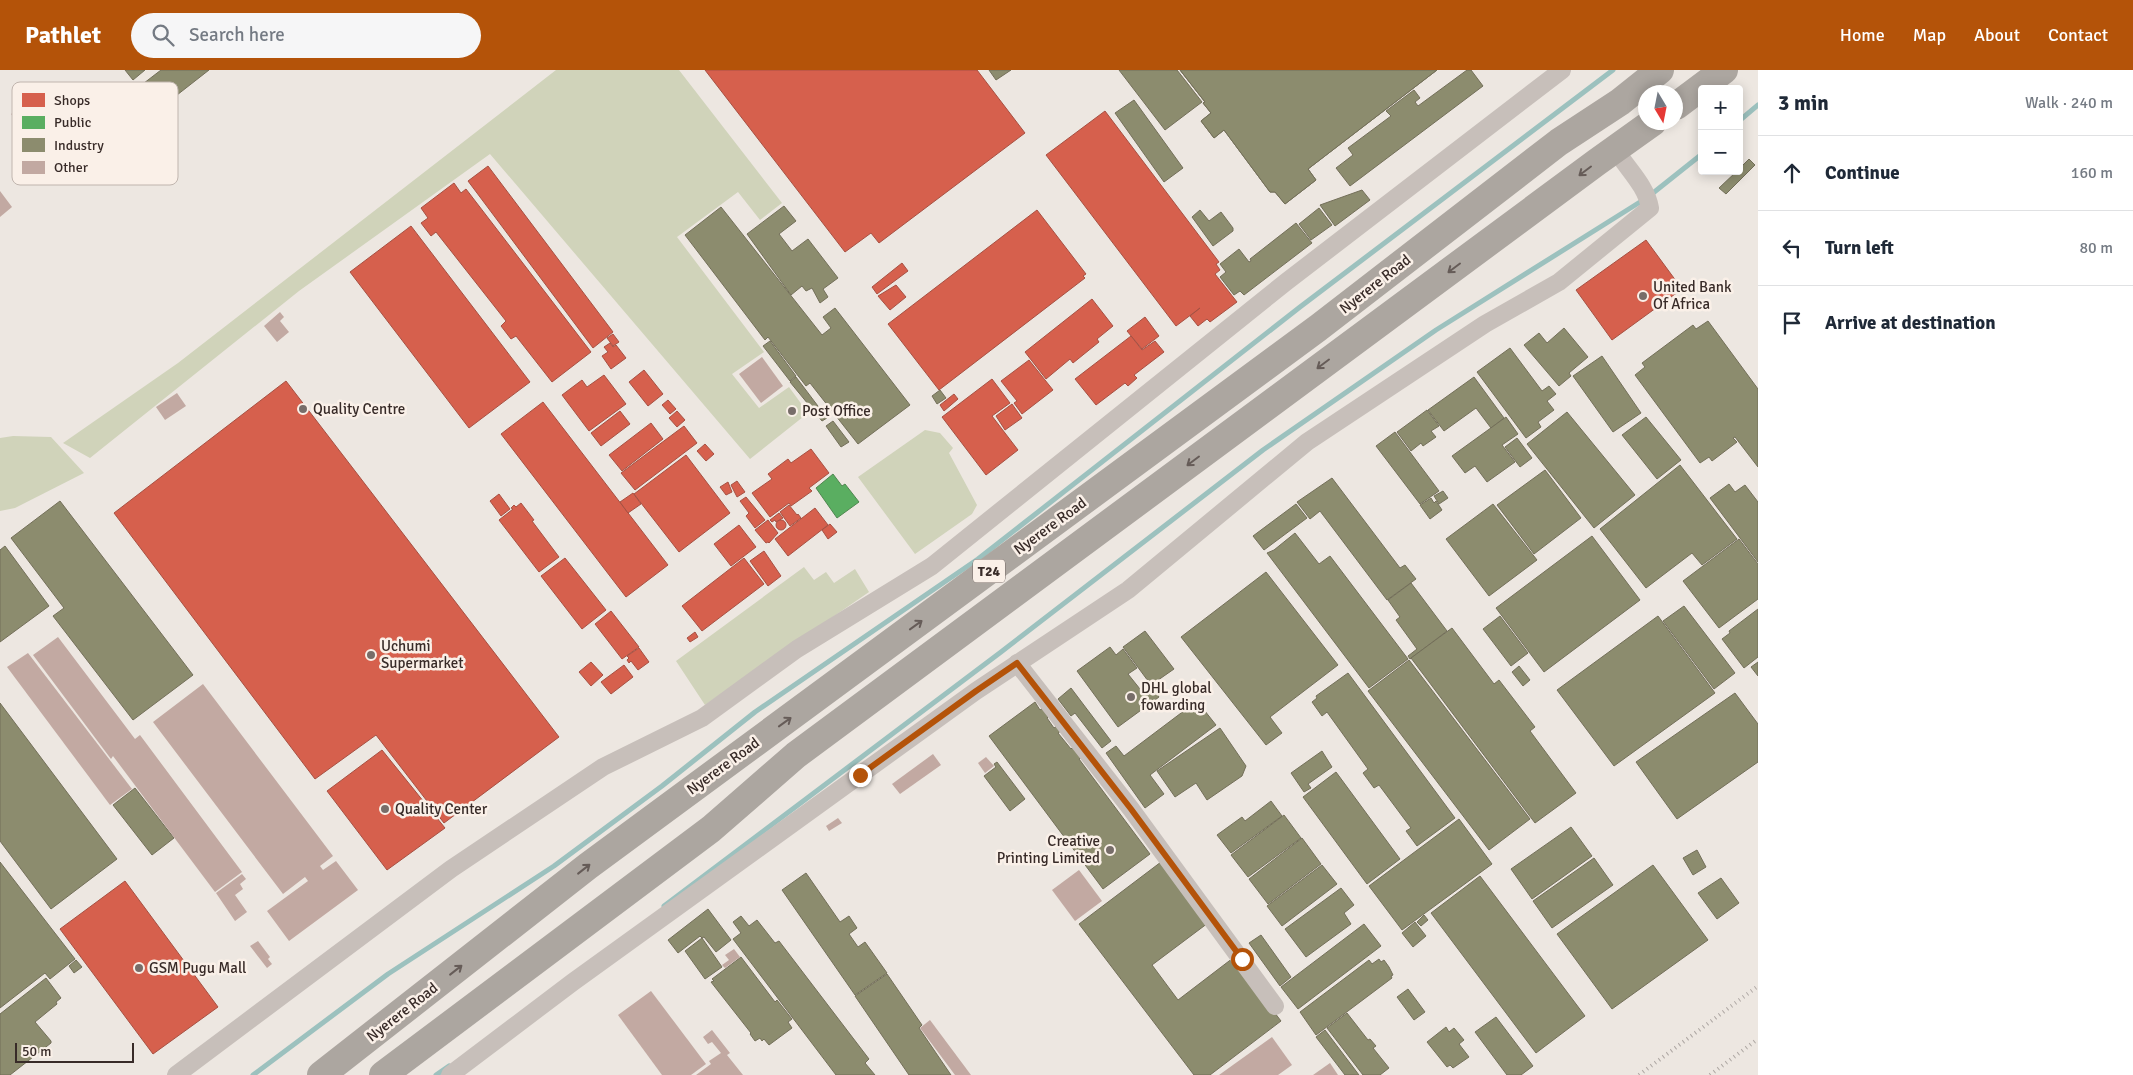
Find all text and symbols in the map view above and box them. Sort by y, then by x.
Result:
search box [131,13,481,58]
text: Pathlet [25,20,101,50]
icon: search [149,21,177,49]
text: Search here [189,23,285,47]
text: Home [1840,24,1885,46]
text: Map [1913,24,1946,46]
text: About [1974,24,2020,46]
text: Contact [2048,24,2108,46]
legend [12,82,178,185]
north arrow [1638,85,1683,130]
map controls [1698,85,1743,175]
button: + [1698,85,1743,130]
text: 3 min [1778,90,1829,116]
text: Shops [54,92,90,109]
text: Walk · 240 m [2025,93,2113,113]
text: Public [54,114,92,131]
button: − [1698,130,1743,175]
text: Industry [54,137,104,154]
text: Other [54,159,89,176]
icon: ahead [1778,159,1806,187]
text: Continue [1825,161,1900,185]
text: 160 m [2071,163,2113,183]
one-way arrow [1578,166,1592,176]
icon: left [1778,234,1806,262]
text: Turn left [1825,236,1894,260]
text: 80 m [2079,238,2113,258]
street label: Nyerere Road [1336,251,1414,317]
one-way arrow [1447,263,1461,273]
place label: United Bank Of Africa [1653,278,1732,313]
marker: United Bank Of Africa [1637,290,1649,302]
icon: arrive [1778,309,1806,337]
text: Arrive at destination [1825,311,1996,335]
one-way arrow [1317,359,1330,370]
place label: Quality Centre [313,400,405,418]
place label: Post Office [802,402,871,420]
marker: Quality Centre [297,403,309,415]
marker: Post Office [786,405,798,417]
one-way arrow [1186,456,1200,466]
street label: Nyerere Road [1010,494,1090,558]
road number: T24 [973,560,1005,582]
one-way arrow [909,620,923,630]
place label: Uchumi Supermarket [381,637,464,672]
marker: Uchumi Supermarket [365,649,377,661]
place label: DHL global fowarding [1141,679,1212,714]
marker: DHL global fowarding [1125,691,1137,703]
one-way arrow [778,716,791,727]
street label: Nyerere Road [683,734,763,798]
route end [849,764,872,787]
place label: Quality Center [395,800,488,818]
marker: Quality Center [379,803,391,815]
place label: Creative Printing Limited [997,832,1100,867]
marker: Creative Printing Limited [1104,844,1116,856]
one-way arrow [577,864,590,875]
route start [1231,948,1254,971]
place label: GSM Pugu Mall [149,959,247,977]
marker: GSM Pugu Mall [133,962,145,974]
one-way arrow [449,964,462,975]
street label: Nyerere Road [363,979,441,1045]
scale bar [15,1040,134,1063]
text: 50 m [22,1043,51,1060]

